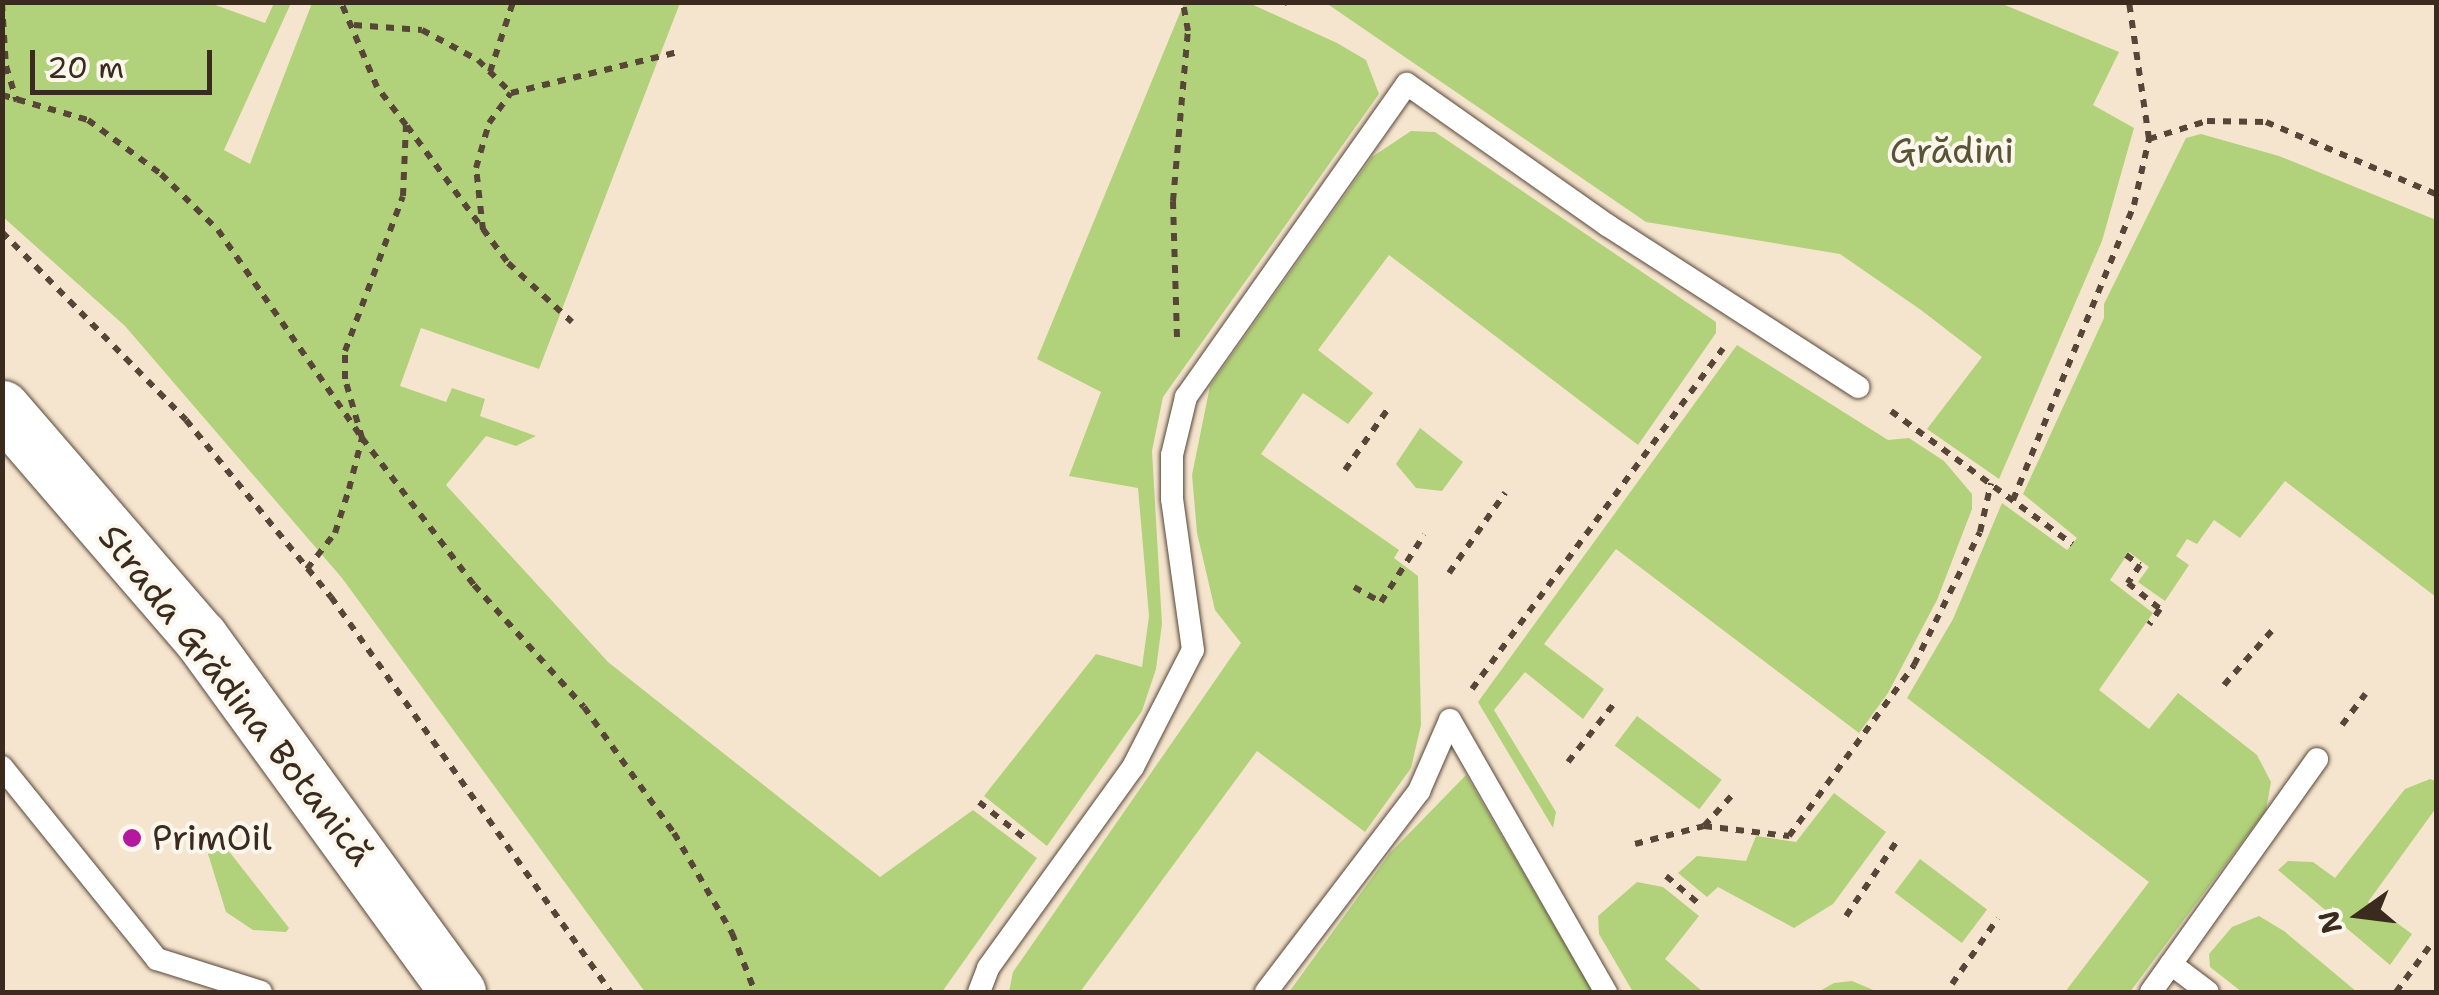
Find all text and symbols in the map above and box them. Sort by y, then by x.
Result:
scale bar [35,30,218,92]
text: 20 m [47,47,124,88]
park label: Grădini [1890,130,2014,172]
street label: Strada Grădina Botanică [90,516,382,874]
place label: PrimOil [152,817,272,859]
marker: PrimOil [121,827,143,849]
north arrow [2309,865,2409,965]
text: N [2309,907,2351,938]

